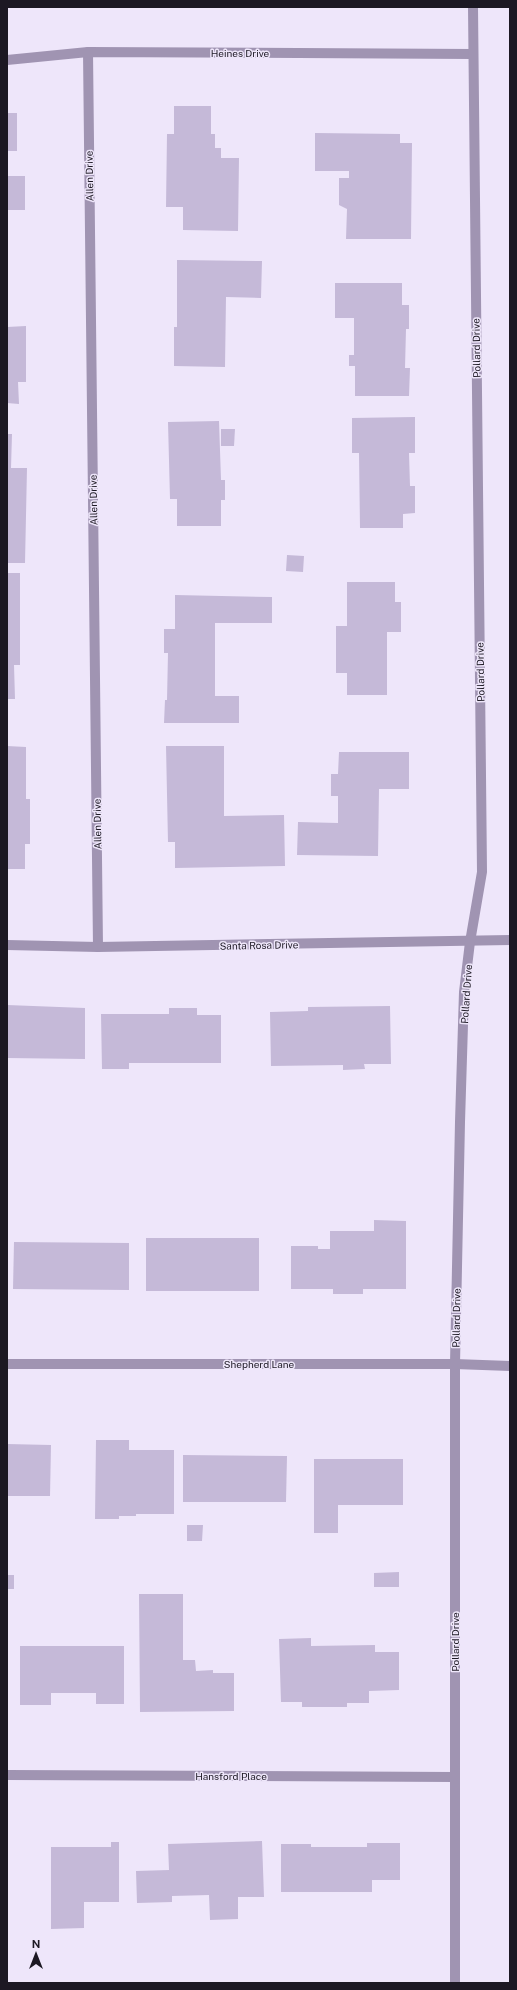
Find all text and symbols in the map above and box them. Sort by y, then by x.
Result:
street label: Heines Drive [211,47,270,59]
street label: Allen Drive [83,150,95,201]
street label: Pollard Drive [469,318,483,378]
street label: Allen Drive [87,474,99,525]
street label: Pollard Drive [473,642,487,702]
street label: Allen Drive [91,798,103,849]
street label: Santa Rosa Drive [220,938,299,952]
street label: Pollard Drive [458,964,474,1024]
street label: Pollard Drive [449,1288,463,1348]
street label: Shepherd Lane [224,1358,294,1370]
street label: Pollard Drive [449,1612,461,1672]
street label: Hansford Place [195,1770,267,1782]
north arrow [16,1934,56,1974]
text: N [32,1938,40,1950]

